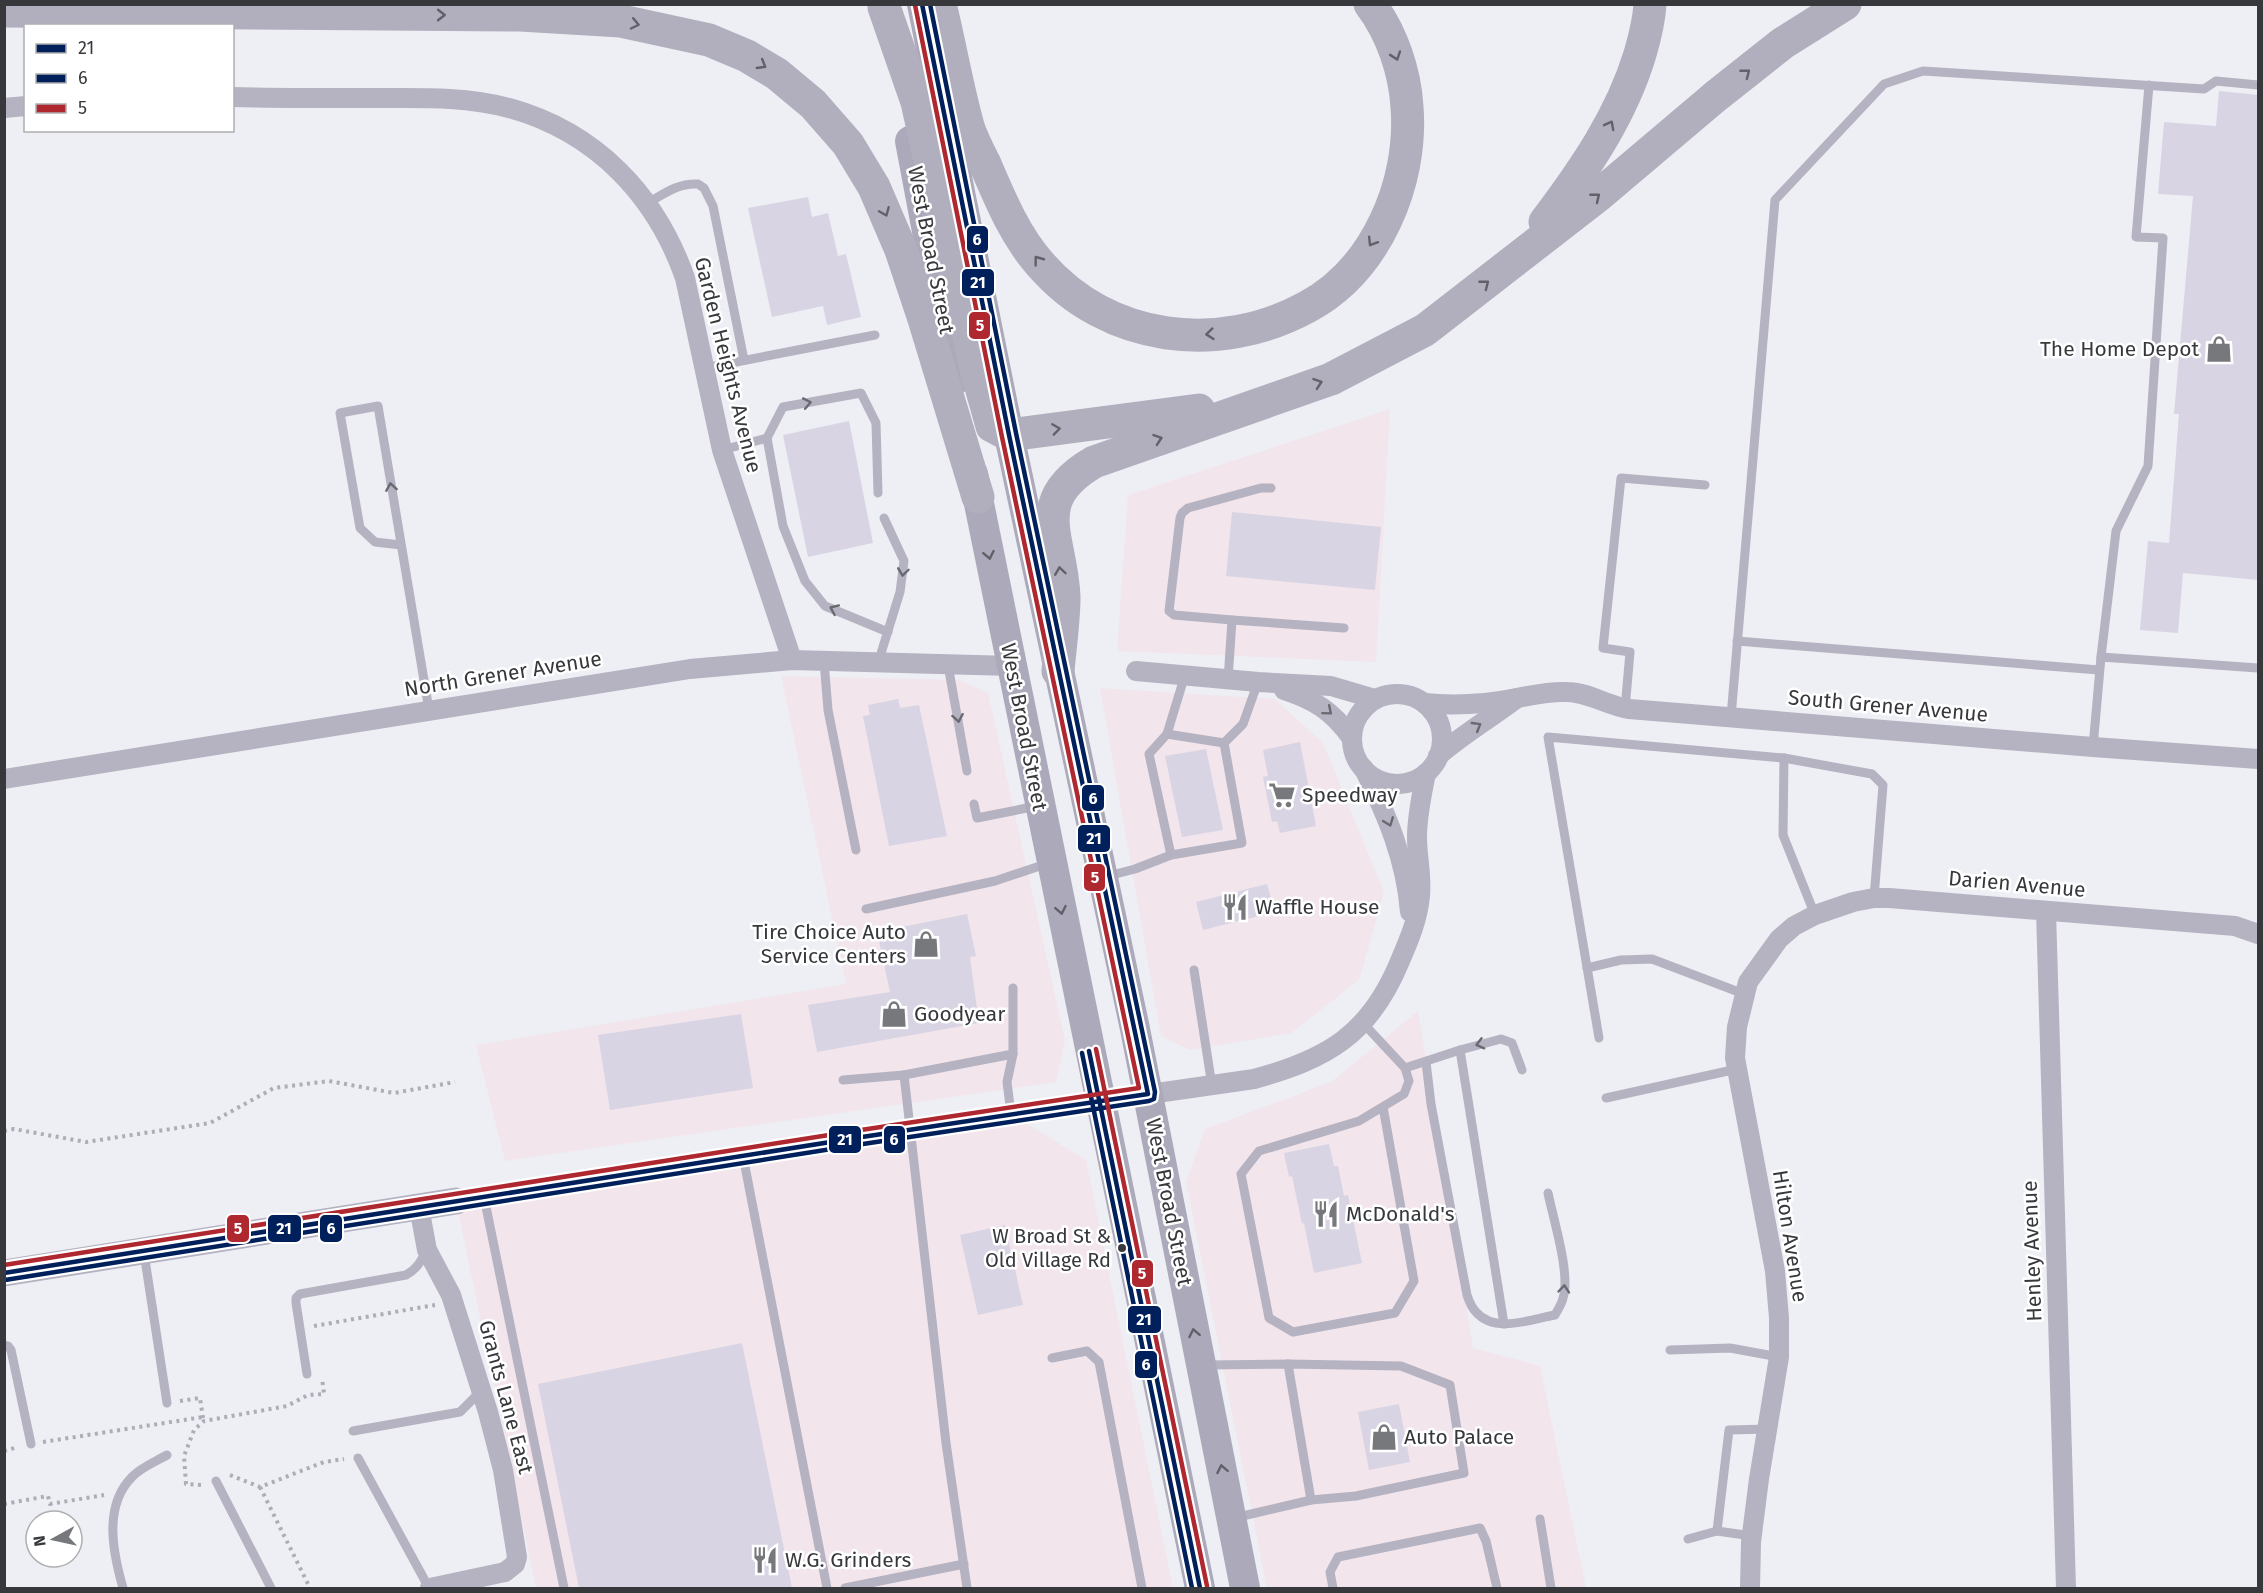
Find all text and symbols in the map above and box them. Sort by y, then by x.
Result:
one-way arrow [436,9,445,21]
one-way arrow [630,17,640,30]
legend [24,24,234,132]
text: 21 [78,37,94,59]
one-way arrow [1389,50,1402,61]
one-way arrow [756,58,766,70]
text: 6 [78,67,88,89]
one-way arrow [1739,69,1750,80]
text: 5 [78,97,87,119]
one-way arrow [1603,121,1614,131]
street label: West Broad Street [902,164,960,336]
one-way arrow [1589,193,1600,204]
one-way arrow [878,205,890,216]
line badge: 6 [966,225,989,254]
text: 6 [972,230,982,249]
one-way arrow [1368,236,1380,246]
street label: Garden Heights Avenue [689,254,767,476]
one-way arrow [1034,256,1045,267]
line badge: 21 [961,268,995,297]
text: 21 [970,273,986,292]
one-way arrow [1478,280,1489,291]
line badge: 5 [968,311,991,340]
text: 5 [976,316,985,335]
one-way arrow [1205,328,1214,340]
shop icon: The Home Depot [2204,334,2234,364]
place label: The Home Depot [2040,336,2199,362]
one-way arrow [1312,378,1323,390]
one-way arrow [801,397,811,410]
one-way arrow [1051,423,1060,435]
one-way arrow [1152,434,1163,446]
one-way arrow [385,482,398,492]
one-way arrow [982,550,995,560]
one-way arrow [1055,566,1067,576]
one-way arrow [897,567,909,576]
one-way arrow [829,604,840,616]
street label: West Broad Street [995,641,1053,813]
street label: North Grener Avenue [402,646,604,702]
street label: South Grener Avenue [1787,684,1989,728]
one-way arrow [1321,704,1332,715]
one-way arrow [951,713,964,723]
one-way arrow [1471,722,1481,734]
supermarket icon: Speedway [1267,780,1297,810]
place label: Speedway [1302,782,1398,808]
line badge: 6 [1081,784,1105,812]
text: 6 [1088,789,1098,808]
one-way arrow [1381,817,1394,827]
line badge: 21 [1077,824,1111,853]
text: 21 [1086,829,1102,848]
line badge: 5 [1083,863,1106,892]
street label: Darien Avenue [1947,865,2087,903]
text: 5 [1091,868,1100,887]
restaurant icon: Waffle House [1220,892,1250,922]
place label: Waffle House [1255,894,1380,920]
one-way arrow [1054,904,1067,914]
place label: Tire Choice Auto Service Centers [752,919,906,969]
shop icon: Tire Choice Auto Service Centers [911,929,941,959]
shop icon: Goodyear [879,999,909,1029]
place label: Goodyear [914,1001,1005,1027]
one-way arrow [1475,1037,1485,1050]
street label: West Broad Street [1140,1116,1198,1288]
line badge: 21 [828,1125,862,1154]
line badge: 6 [883,1125,906,1154]
text: 21 [837,1130,853,1149]
text: 6 [889,1130,899,1149]
street label: Hilton Avenue [1767,1168,1813,1304]
street label: Henley Avenue [2017,1180,2047,1322]
restaurant icon: McDonald's [1311,1199,1341,1229]
place label: McDonald's [1346,1201,1455,1227]
line badge: 5 [226,1214,250,1243]
line badge: 21 [267,1214,302,1243]
line badge: 6 [319,1214,343,1243]
text: 5 [234,1219,243,1238]
text: 21 [276,1219,292,1238]
text: 6 [326,1219,336,1238]
place label: W Broad St & Old Village Rd [985,1224,1111,1272]
marker: W Broad St & Old Village Rd [1116,1242,1128,1254]
line badge: 5 [1131,1259,1154,1288]
text: 5 [1138,1264,1147,1283]
one-way arrow [1557,1284,1570,1293]
line badge: 21 [1127,1305,1162,1334]
text: 21 [1136,1310,1152,1329]
street label: Grants Lane East [473,1317,539,1477]
one-way arrow [1189,1329,1201,1338]
line badge: 6 [1134,1350,1158,1379]
text: 6 [1141,1355,1151,1374]
shop icon: Auto Palace [1369,1422,1399,1452]
place label: Auto Palace [1404,1424,1514,1450]
one-way arrow [1216,1465,1229,1475]
north arrow [24,1509,84,1569]
text: N [29,1534,50,1548]
restaurant icon: W.G. Grinders [750,1545,780,1575]
place label: W.G. Grinders [785,1547,912,1573]

